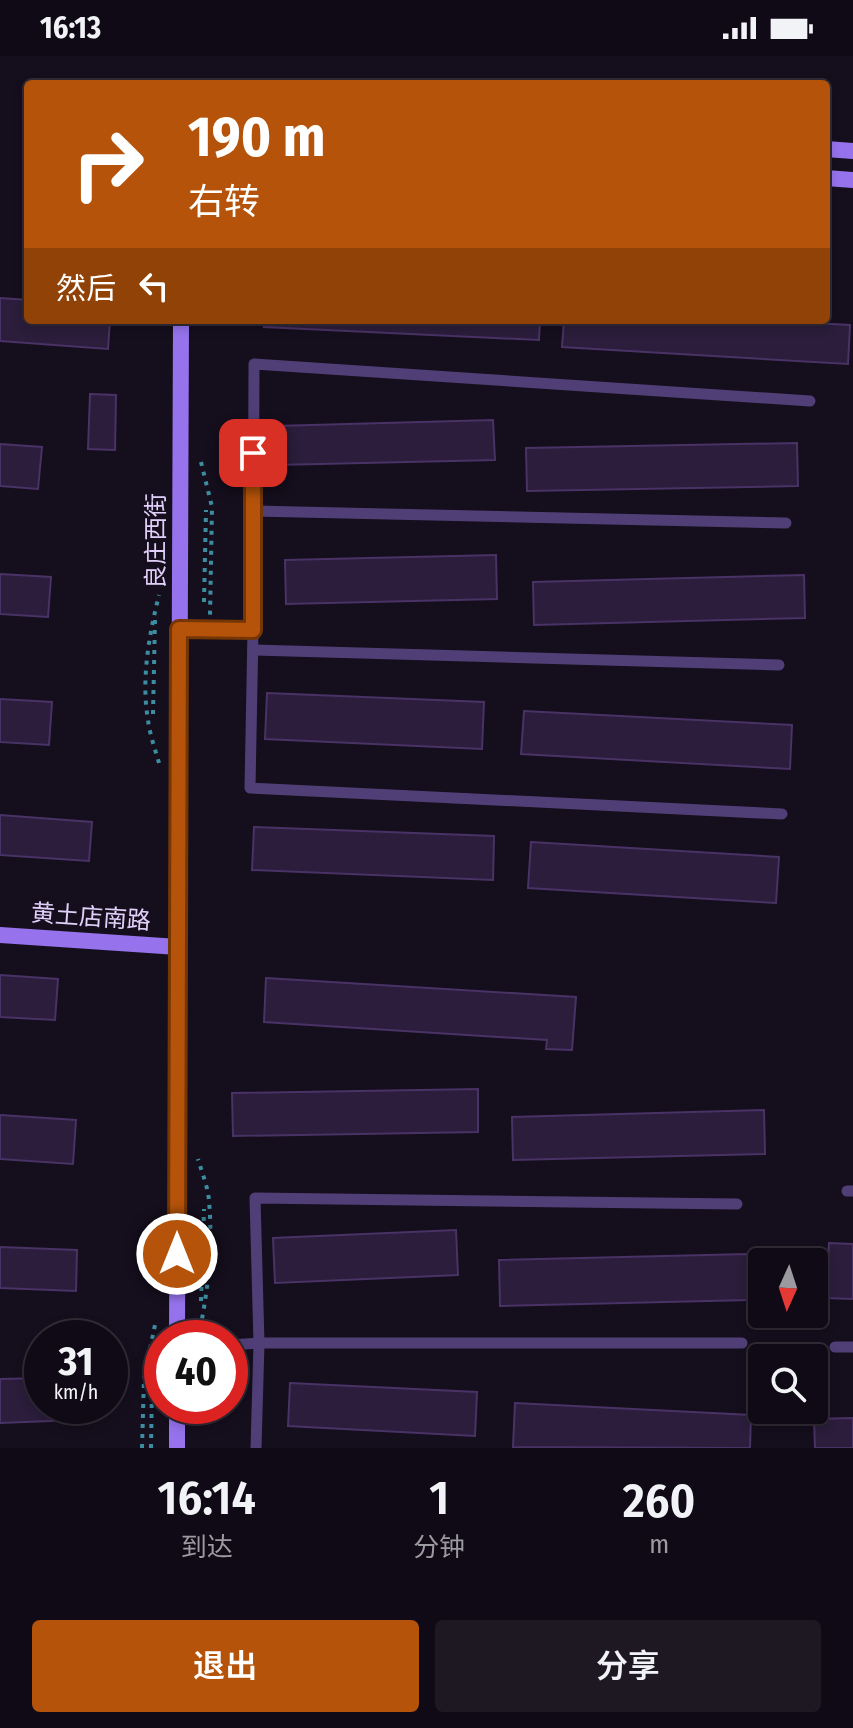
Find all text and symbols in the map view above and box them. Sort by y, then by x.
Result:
text: 16:13 [40,10,101,46]
text: 190 m [188,104,326,171]
icon: right [56,112,160,216]
text: 右转 [188,180,260,224]
icon: left [132,264,176,308]
text: 然后 [56,271,116,307]
pin [219,419,287,487]
icon: arrive [231,431,275,475]
street label: 良庄西街 [142,493,170,589]
street label: 黄土店南路 [30,899,152,935]
position arrow [135,1212,219,1296]
north arrow [748,1248,828,1328]
map controls [748,1248,828,1424]
speed limit sign: 40 [144,1320,248,1424]
text: 31 [58,1338,94,1386]
button: search [748,1344,828,1424]
text: km/h [54,1380,98,1404]
text: 16:14 [158,1469,256,1527]
text: 1 [429,1469,449,1527]
text: 260 [623,1472,695,1530]
text: m [649,1529,669,1560]
text: 到达 [181,1532,233,1563]
text: 分钟 [413,1532,465,1563]
button: 退出 [32,1620,419,1712]
button: 分享 [435,1620,821,1712]

